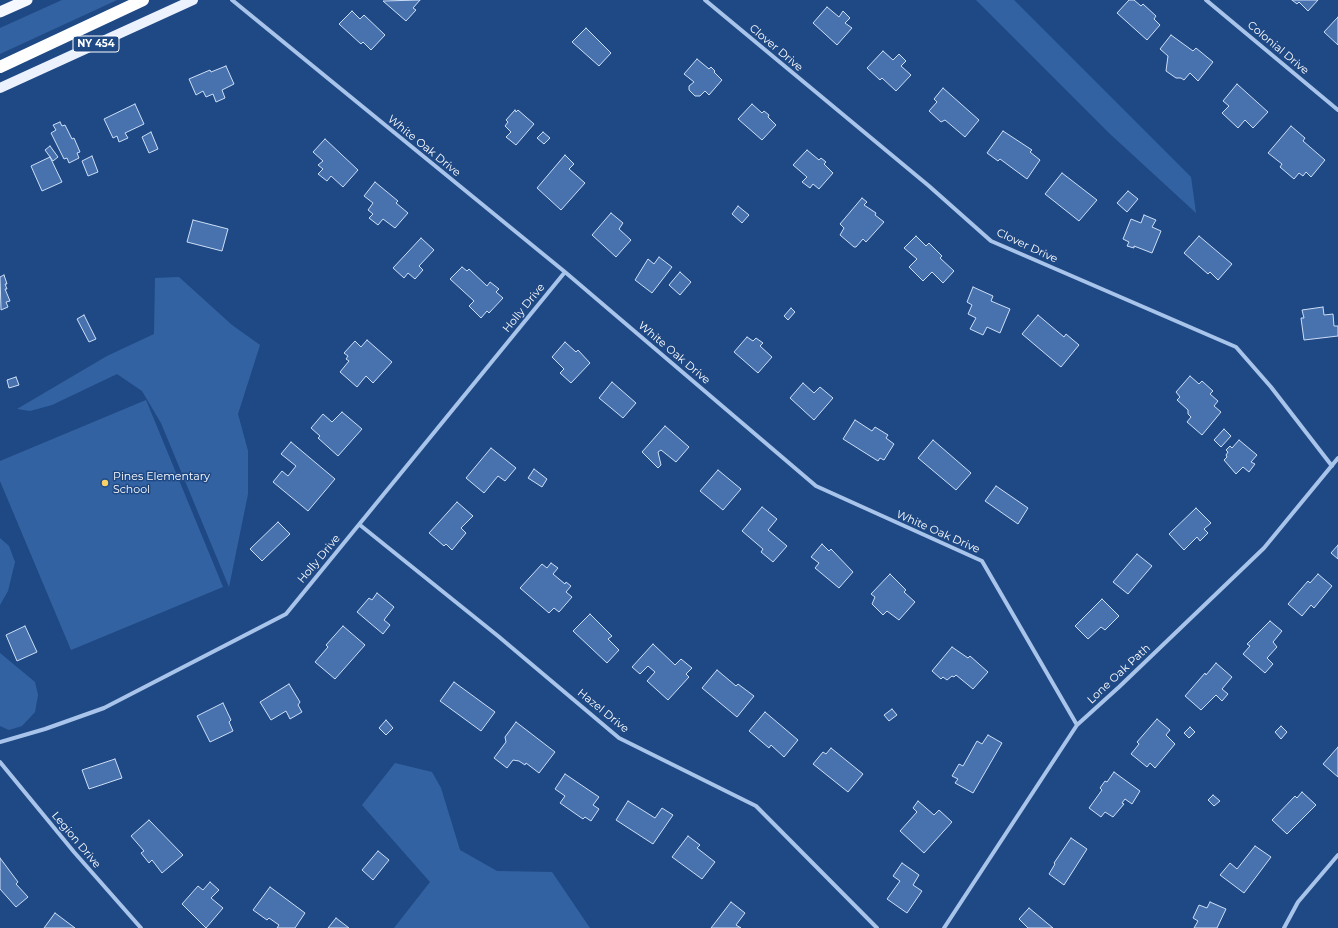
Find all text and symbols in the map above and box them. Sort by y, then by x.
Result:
street label: Colonial Drive [1245,19,1311,77]
street label: Clover Drive [746,22,806,74]
road number: NY 454 [73,36,119,52]
street label: White Oak Drive [385,113,463,179]
street label: Clover Drive [994,226,1060,266]
street label: Holly Drive [500,281,548,335]
street label: White Oak Drive [635,319,713,387]
place label: Pines Elementary School [113,470,210,496]
marker: Pines Elementary School [100,478,110,488]
street label: White Oak Drive [894,508,982,556]
street label: Holly Drive [295,532,343,586]
street label: Lone Oak Path [1085,641,1153,707]
street label: Hazel Drive [575,686,631,736]
street label: Legion Drive [49,809,103,871]

